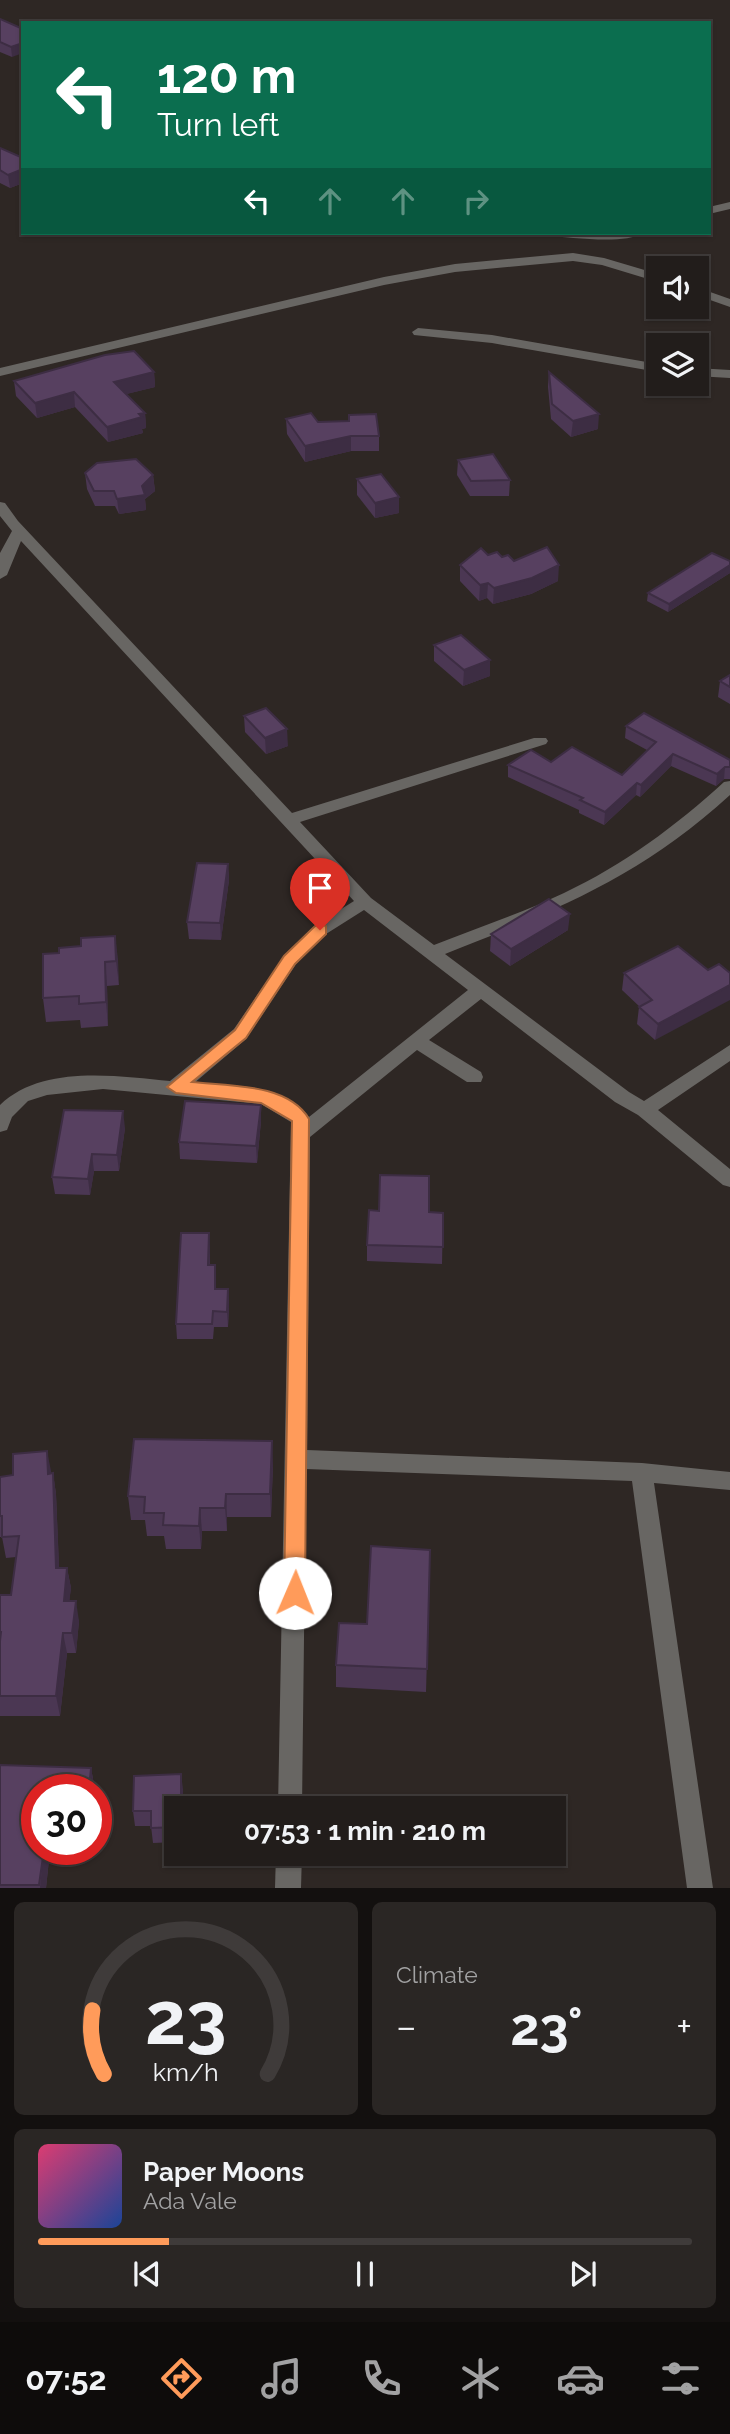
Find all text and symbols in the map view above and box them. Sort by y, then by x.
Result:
text: 120 m [157,47,296,104]
icon: left [42,49,133,140]
text: Turn left [157,106,279,143]
icon: left [238,182,276,220]
icon: ahead [311,182,349,220]
icon: ahead [384,182,422,220]
icon: right [457,182,495,220]
map controls [646,256,709,396]
button: sound [646,256,709,319]
button: layers [646,333,709,396]
pin [290,858,350,930]
icon: arrive [301,869,339,907]
position arrow [258,1556,332,1630]
speed limit sign: 30 [21,1774,112,1865]
text: 07:53 · 1 min · 210 m [244,1816,486,1846]
text: Climate [396,1961,478,1988]
text: 23 [145,1977,227,2062]
text: 23° [510,1996,583,2057]
text: − [396,2004,416,2049]
text: + [676,2004,692,2049]
text: km/h [153,2057,219,2087]
text: Paper Moons [143,2157,304,2187]
text: Ada Vale [143,2187,237,2214]
icon: previous [128,2255,166,2293]
icon: pause [346,2255,384,2293]
icon: next [564,2255,602,2293]
icon: directions [157,2354,206,2403]
icon: music [257,2354,306,2403]
icon: phone [357,2354,406,2403]
icon: climate [456,2354,505,2403]
icon: car [556,2354,605,2403]
icon: filters [656,2354,705,2403]
text: 07:52 [25,2360,107,2397]

